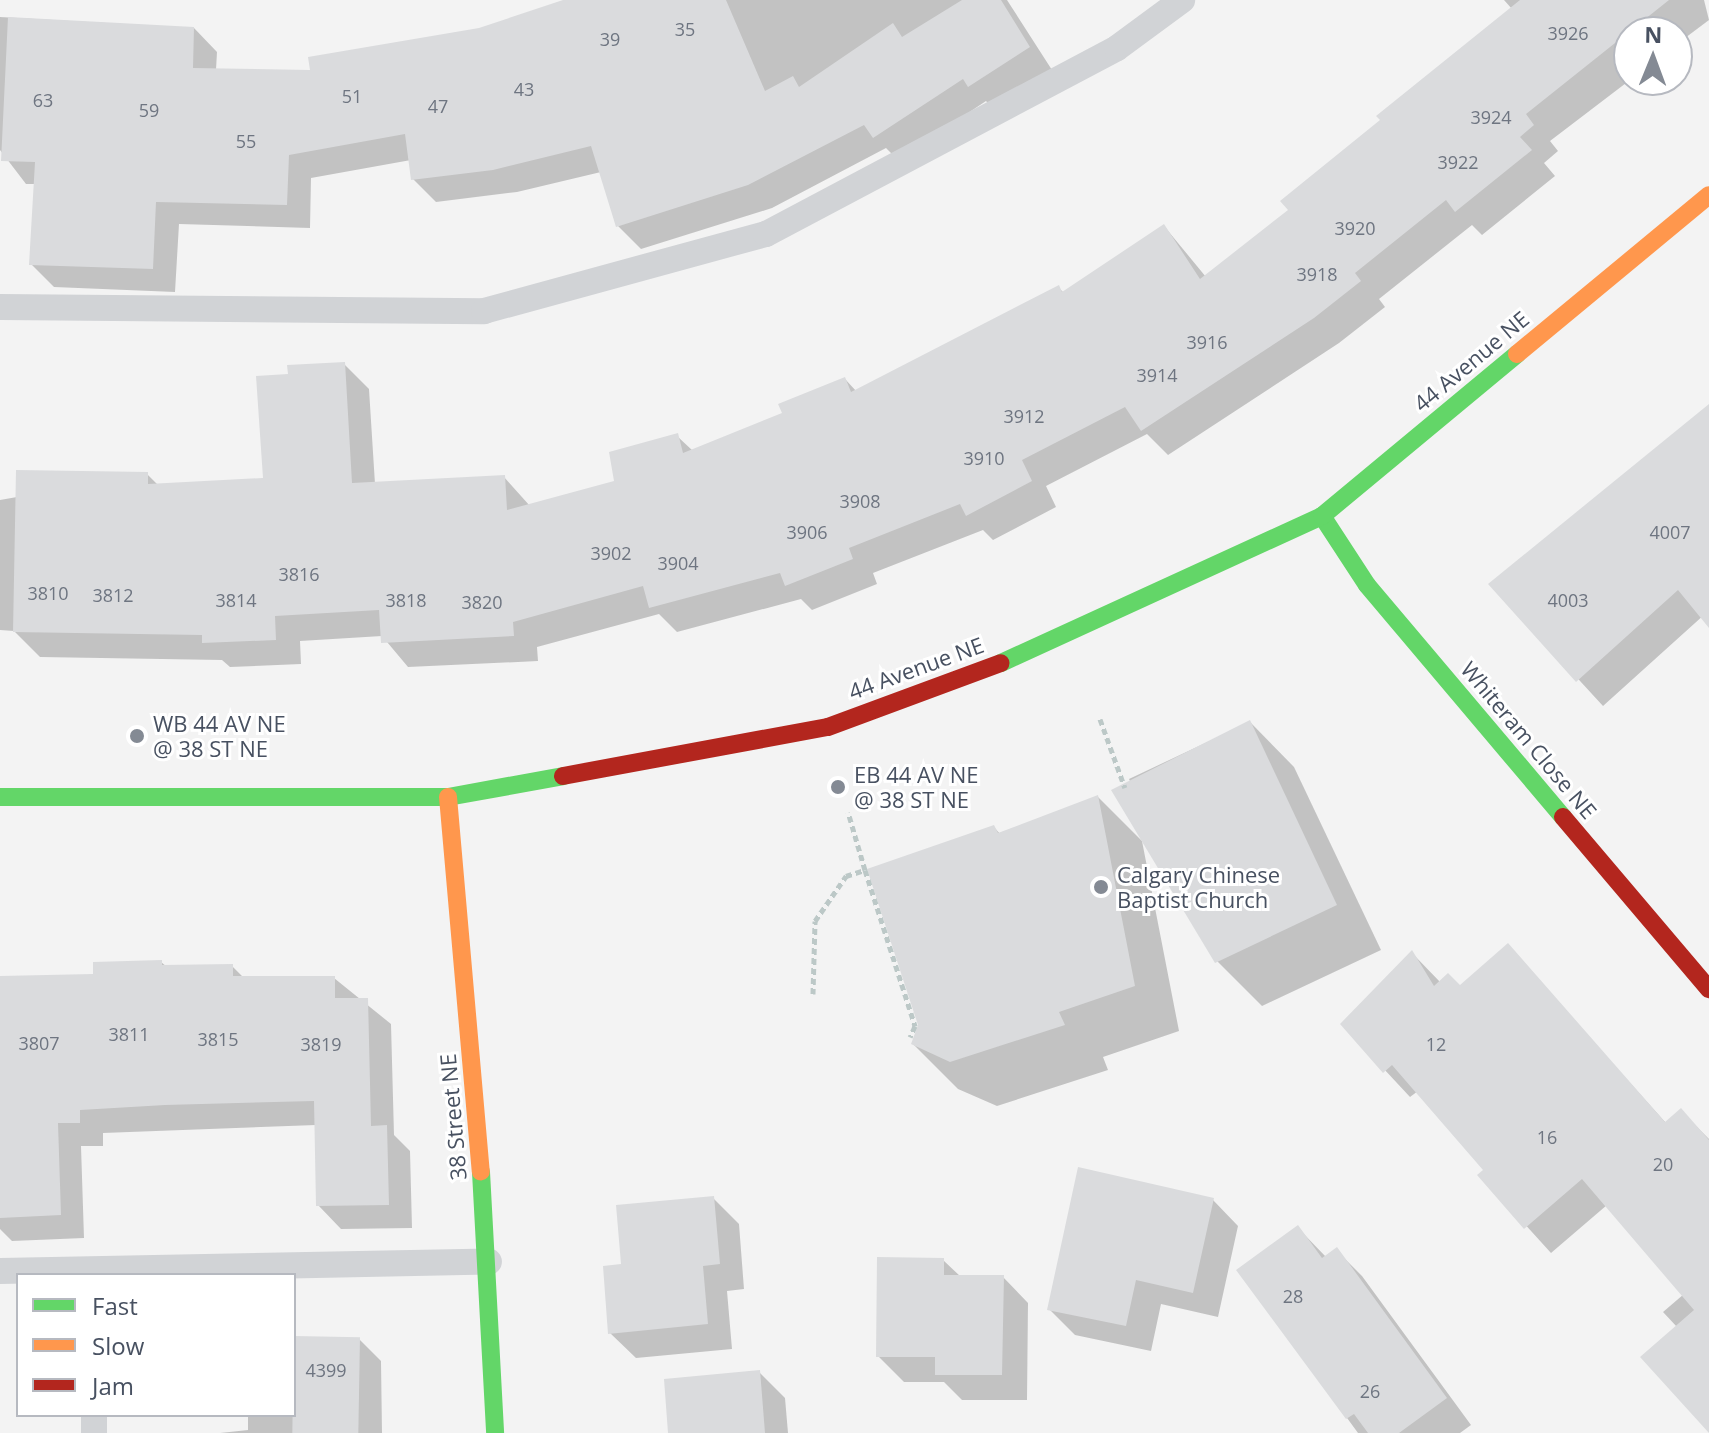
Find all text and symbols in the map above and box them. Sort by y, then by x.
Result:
north arrow [1613,16,1693,96]
house number: 35 [675,18,695,40]
text: N [1644,19,1663,49]
house number: 3926 [1547,22,1589,44]
house number: 39 [600,28,620,50]
house number: 43 [514,78,534,100]
house number: 51 [342,85,362,107]
house number: 63 [33,89,53,111]
house number: 47 [428,95,448,117]
house number: 59 [139,99,159,121]
house number: 3924 [1470,106,1512,128]
house number: 55 [236,130,256,152]
house number: 3922 [1437,151,1479,173]
house number: 3920 [1334,217,1376,239]
house number: 3918 [1296,263,1338,285]
street label: 44 Avenue NE [1408,305,1534,417]
house number: 3916 [1186,331,1228,353]
house number: 3914 [1136,364,1178,386]
house number: 3912 [1003,405,1045,427]
house number: 3910 [963,447,1005,469]
house number: 3908 [839,490,881,512]
house number: 3906 [786,521,828,543]
house number: 4007 [1649,521,1691,543]
house number: 3902 [590,542,632,564]
house number: 3904 [657,552,699,574]
house number: 3816 [278,563,320,585]
house number: 3810 [27,582,69,604]
house number: 3812 [92,584,134,606]
house number: 3814 [215,589,257,611]
house number: 3818 [385,589,427,611]
house number: 4003 [1547,589,1589,611]
house number: 3820 [461,591,503,613]
street label: 44 Avenue NE [845,631,987,705]
street label: Whiteram Close NE [1456,656,1602,824]
place label: WB 44 AV NE @ 38 ST NE [153,710,286,762]
marker: WB 44 AV NE @ 38 ST NE [128,727,146,745]
place label: EB 44 AV NE @ 38 ST NE [854,761,979,812]
marker: EB 44 AV NE @ 38 ST NE [829,778,847,796]
place label: Calgary Chinese Baptist Church [1117,861,1280,912]
marker: Calgary Chinese Baptist Church [1092,878,1110,896]
house number: 3811 [108,1023,150,1045]
house number: 3815 [197,1028,239,1050]
house number: 3807 [18,1032,60,1054]
house number: 3819 [300,1033,342,1055]
house number: 12 [1426,1033,1446,1055]
street label: 38 Street NE [434,1053,472,1181]
house number: 16 [1537,1126,1557,1148]
house number: 20 [1653,1153,1673,1175]
legend [16,1273,296,1417]
house number: 28 [1283,1285,1303,1307]
text: Fast [92,1289,138,1322]
text: Slow [92,1329,144,1362]
house number: 4399 [305,1359,347,1381]
text: Jam [92,1369,134,1402]
house number: 26 [1360,1380,1380,1402]

